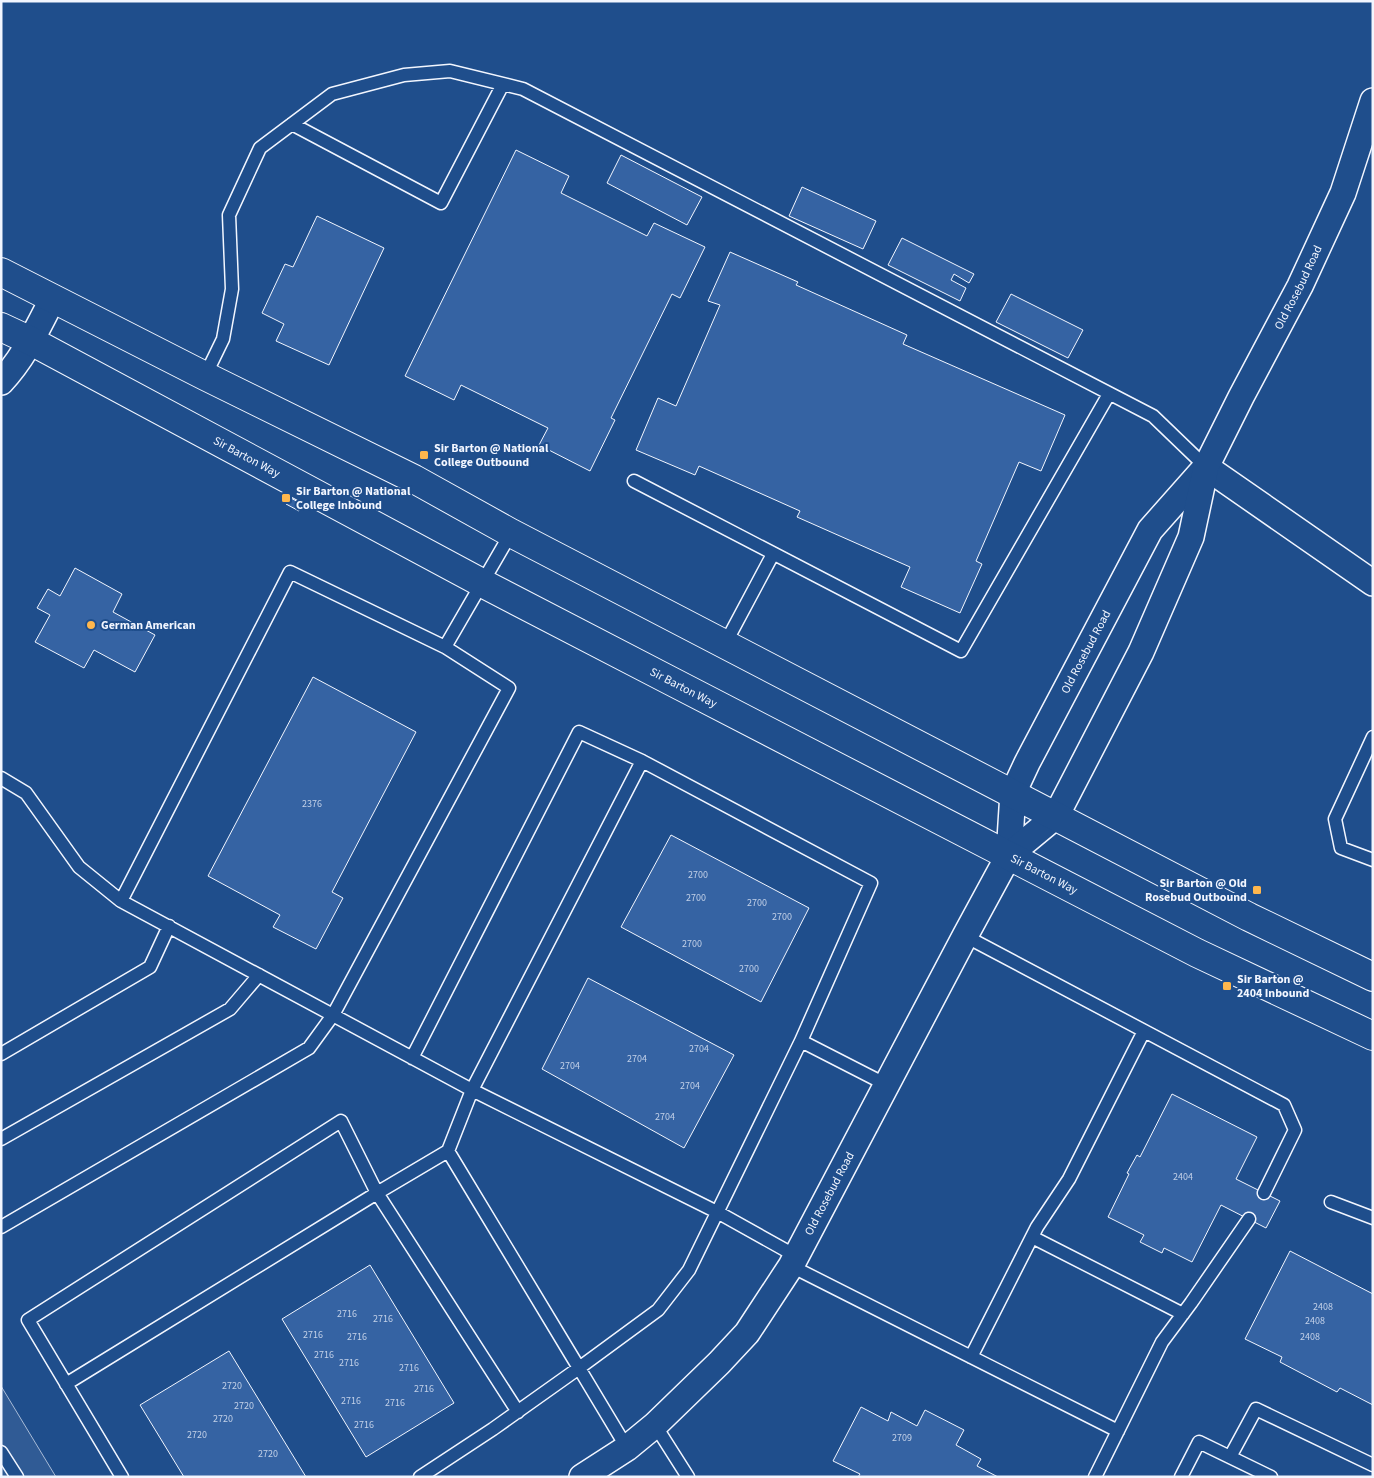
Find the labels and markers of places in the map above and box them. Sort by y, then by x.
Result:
place label: Sir Barton @ National College Outbound [434,440,549,471]
marker: Sir Barton @ National College Outbound [418,449,430,461]
place label: Sir Barton @ National College Inbound [296,483,411,514]
marker: Sir Barton @ National College Inbound [280,492,292,504]
place label: German American [101,617,196,634]
marker: German American [85,619,97,631]
place label: Sir Barton @ Old Rosebud Outbound [1145,875,1247,906]
marker: Sir Barton @ Old Rosebud Outbound [1251,884,1263,896]
place label: Sir Barton @ 2404 Inbound [1237,971,1309,1002]
marker: Sir Barton @ 2404 Inbound [1221,980,1233,992]

